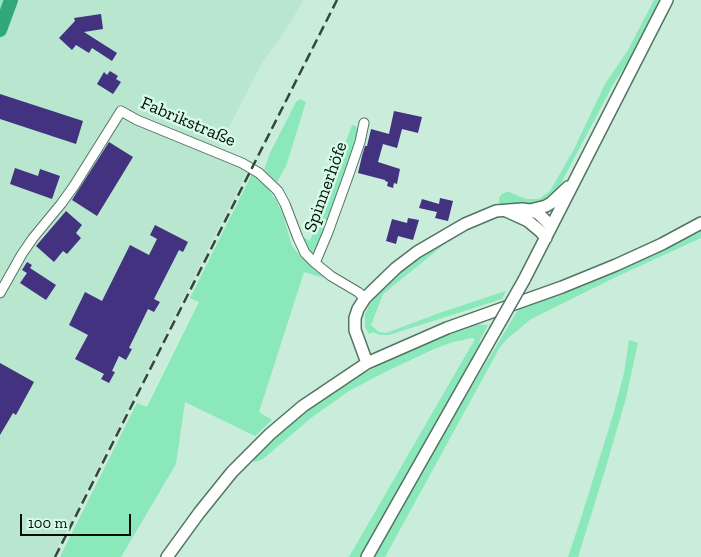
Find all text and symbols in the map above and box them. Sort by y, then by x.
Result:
street label: Fabrikstraße [137,92,239,152]
street label: Spinnerhöfe [300,139,352,235]
scale bar [22,504,134,536]
text: 100 m [28,514,67,532]

